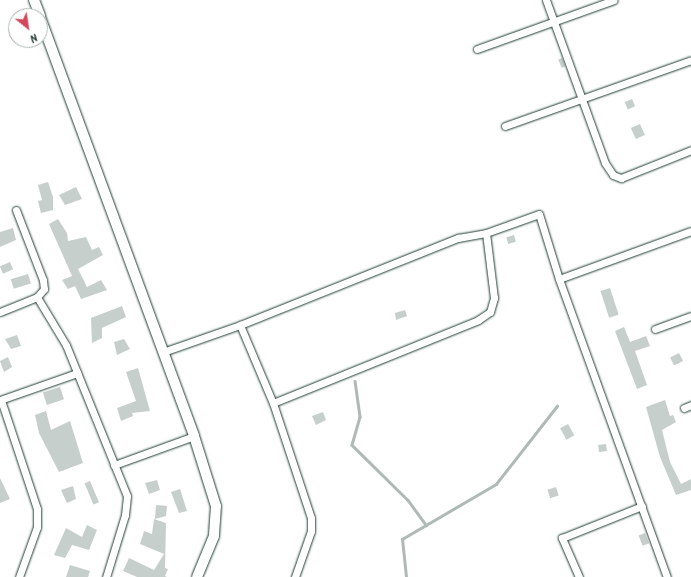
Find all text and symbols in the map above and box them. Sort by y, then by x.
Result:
north arrow [8,8,48,48]
text: N [26,28,41,47]

